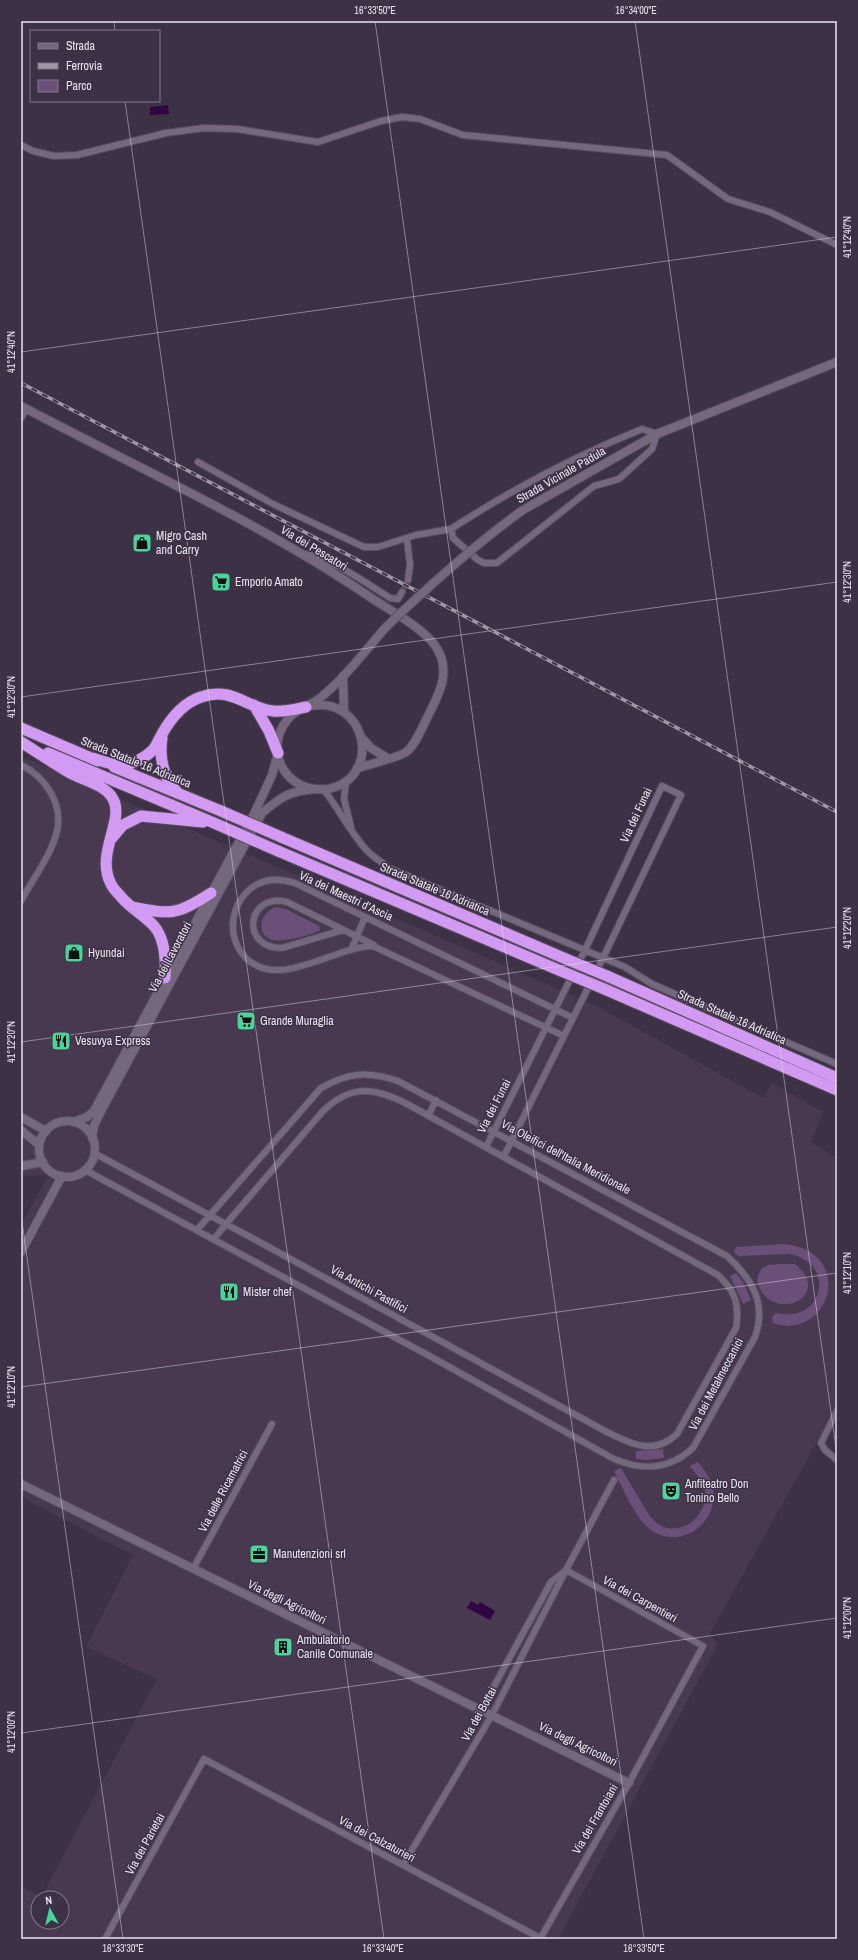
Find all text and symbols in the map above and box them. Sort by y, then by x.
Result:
text: 16°33'50"E [354,4,396,17]
text: 16°34'00"E [615,4,657,17]
legend [30,30,160,102]
text: Strada [66,38,96,54]
text: Ferrovia [66,58,103,74]
text: Parco [66,78,92,94]
text: 41°12'40"N [841,216,854,258]
text: 41°12'40"N [5,331,18,373]
street label: Strada Vicinale Padula [513,443,609,507]
street label: Via dei Pescatori [278,522,350,574]
place label: Migro Cash and Carry [156,528,207,558]
shop icon: Migro Cash and Carry [131,532,153,554]
text: 41°12'30"N [841,561,854,603]
supermarket icon: Emporio Amato [210,571,232,593]
place label: Emporio Amato [235,574,303,590]
text: 41°12'30"N [5,676,18,718]
street label: Strada Statale 16 Adriatica [78,733,194,792]
street label: Via dei Funai [616,785,656,845]
street label: Strada Statale 16 Adriatica [378,859,493,920]
street label: Via dei Maestri d’Ascia [297,867,396,925]
text: 41°12'20"N [841,907,854,949]
street label: Via dei Lavoratori [145,919,195,995]
shop icon: Hyundai [63,942,85,964]
place label: Hyundai [88,945,125,961]
street label: Strada Statale 16 Adriatica [675,986,789,1048]
supermarket icon: Grande Muraglia [235,1010,257,1032]
place label: Grande Muraglia [260,1013,334,1029]
text: 41°12'20"N [5,1021,18,1063]
restaurant icon: Vesuvya Express [50,1030,72,1052]
place label: Vesuvya Express [75,1033,151,1049]
street label: Via dei Funai [473,1076,515,1136]
street label: Via Oleifici dell'Italia Meridionale [498,1116,634,1198]
text: 41°12'10"N [841,1252,854,1294]
street label: Via Antichi Pastifici [328,1261,410,1317]
restaurant icon: Mister chef [218,1281,240,1303]
place label: Mister chef [243,1284,292,1300]
street label: Via dei Metalmeccanici [685,1335,747,1433]
text: 41°12'10"N [5,1366,18,1408]
street label: Via delle Ricamatrici [195,1447,251,1535]
place label: Anfiteatro Don Tonino Bello [684,1476,748,1506]
theatre icon: Anfiteatro Don Tonino Bello [660,1480,682,1502]
office icon: Manutenzioni srl [248,1543,270,1565]
place label: Manutenzioni srl [273,1546,346,1562]
street label: Via dei Carpentieri [600,1572,680,1626]
street label: Via degli Agricoltori [245,1576,329,1628]
text: 41°12'00"N [841,1597,854,1639]
place label: Ambulatorio Canile Comunale [296,1632,373,1662]
building icon: Ambulatorio Canile Comunale [272,1636,294,1658]
street label: Via dei Bottai [458,1684,500,1744]
text: 41°12'00"N [5,1711,18,1753]
street label: Via degli Agricoltori [536,1718,620,1770]
street label: Via dei Frantoiani [568,1781,622,1857]
street label: Via dei Parietai [121,1810,169,1878]
street label: Via dei Calzaturieri [336,1812,418,1866]
north arrow [30,1890,70,1930]
text: N [44,1893,53,1907]
text: 16°33'30"E [102,1942,144,1955]
text: 16°33'40"E [362,1942,404,1955]
text: 16°33'50"E [623,1942,665,1955]

